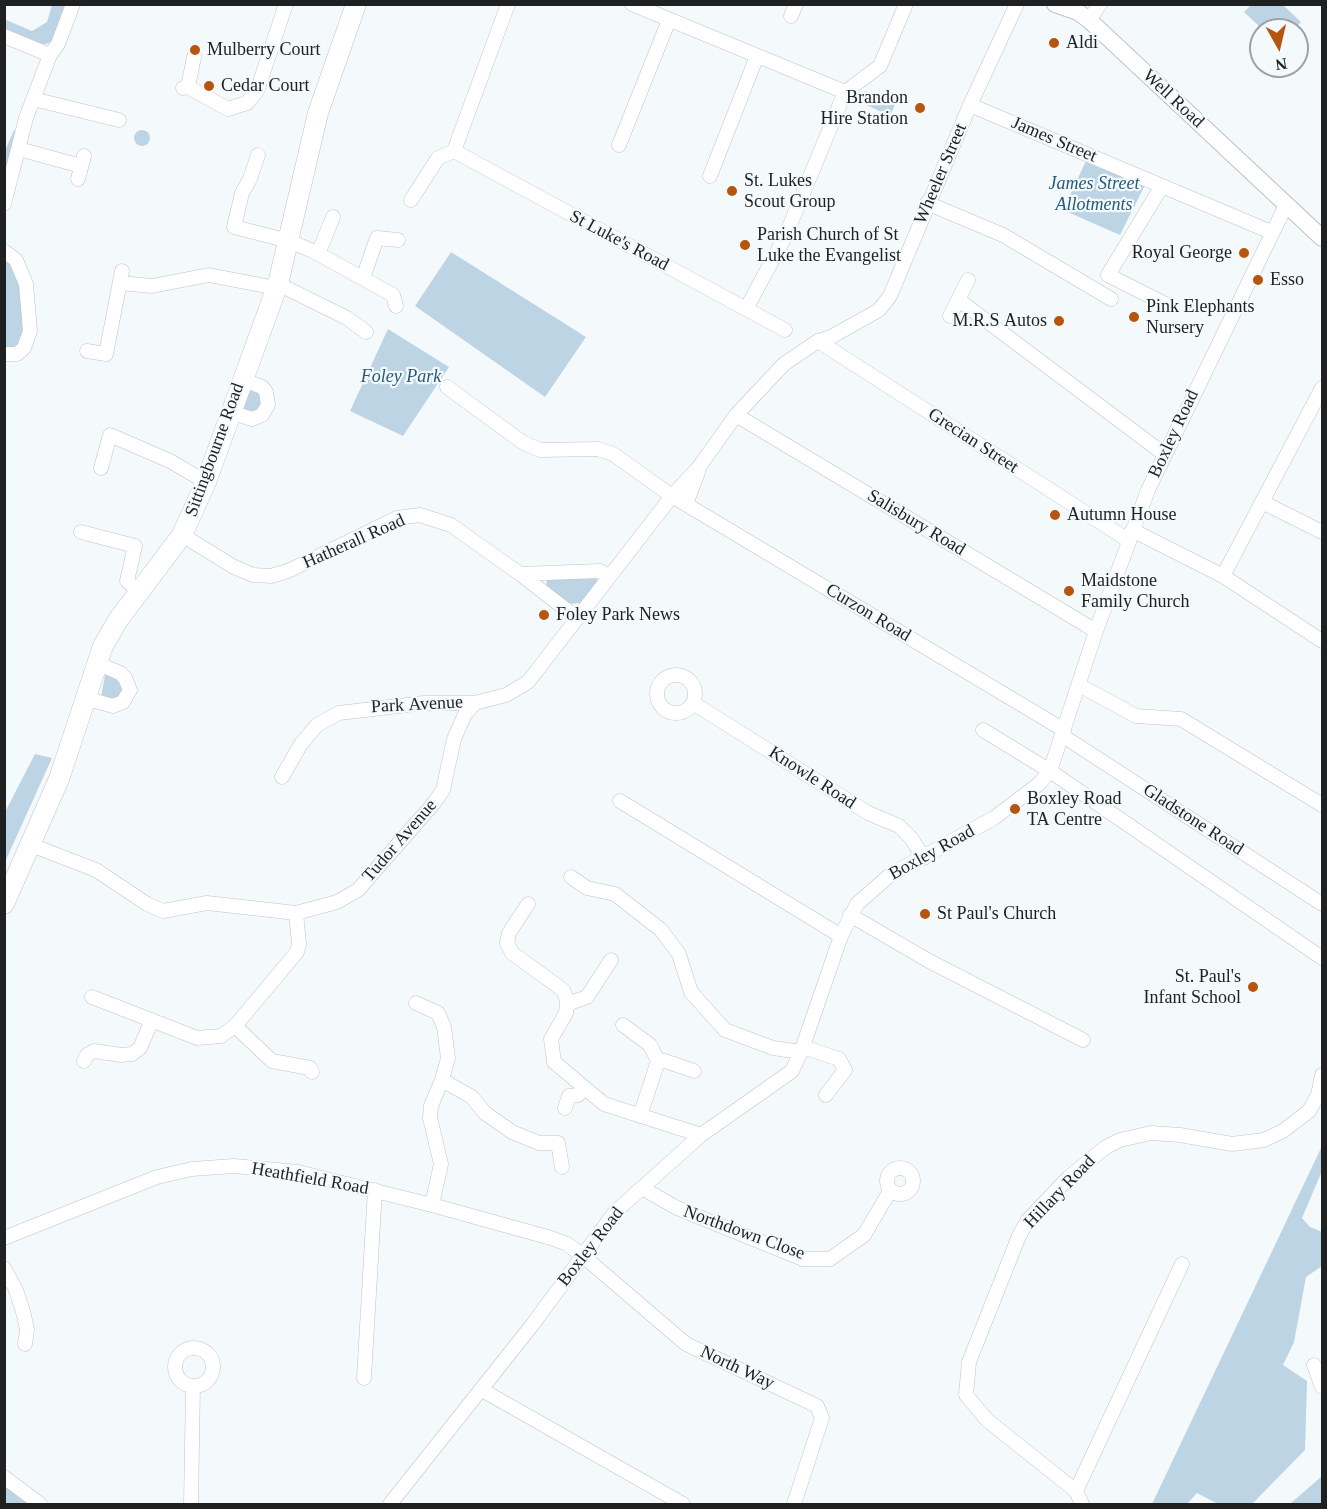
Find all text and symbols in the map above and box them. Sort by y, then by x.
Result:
north arrow [1249,18,1309,78]
place label: Aldi [1066,32,1098,54]
marker: Aldi [1047,36,1061,50]
place label: Mulberry Court [207,39,320,61]
marker: Mulberry Court [188,43,202,57]
text: N [1274,55,1288,74]
street label: Well Road [1138,65,1208,133]
place label: Cedar Court [221,75,309,97]
marker: Cedar Court [202,79,216,93]
place label: Brandon Hire Station [821,87,908,130]
marker: Brandon Hire Station [913,101,927,115]
street label: James Street [1008,112,1100,168]
street label: Wheeler Street [910,120,972,228]
place label: St. Lukes Scout Group [744,170,835,213]
park label: James Street Allotments [1049,173,1139,216]
marker: St. Lukes Scout Group [725,184,739,198]
street label: St Luke's Road [566,206,672,276]
place label: Parish Church of St Luke the Evangelist [757,224,901,266]
marker: Parish Church of St Luke the Evangelist [738,238,752,252]
place label: Royal George [1132,242,1232,264]
marker: Royal George [1237,246,1251,260]
place label: Esso [1270,269,1304,291]
marker: Esso [1251,273,1265,287]
place label: Pink Elephants Nursery [1146,296,1254,338]
place label: M.R.S Autos [952,310,1047,332]
marker: Pink Elephants Nursery [1127,310,1141,324]
marker: M.R.S Autos [1052,314,1066,328]
park label: Foley Park [361,366,441,388]
street label: Sittingbourne Road [181,380,249,520]
street label: Boxley Road [1144,387,1204,481]
street label: Grecian Street [924,404,1022,478]
street label: Salisbury Road [863,485,969,561]
place label: Autumn House [1067,504,1176,526]
marker: Autumn House [1048,508,1062,522]
street label: Hatherall Road [300,510,408,574]
place label: Maidstone Family Church [1081,570,1189,612]
street label: Curzon Road [822,579,914,647]
marker: Maidstone Family Church [1062,584,1076,598]
place label: Foley Park News [556,604,680,626]
marker: Foley Park News [537,608,551,622]
street label: Park Avenue [370,692,464,718]
street label: Knowle Road [764,742,860,814]
street label: Gladstone Road [1139,779,1247,861]
place label: Boxley Road TA Centre [1027,788,1121,830]
street label: Tudor Avenue [358,795,442,887]
marker: Boxley Road TA Centre [1008,802,1022,816]
street label: Boxley Road [885,821,979,885]
place label: St Paul's Church [937,903,1056,925]
marker: St Paul's Church [918,907,932,921]
place label: St. Paul's Infant School [1144,966,1241,1008]
marker: St. Paul's Infant School [1246,980,1260,994]
street label: Hillary Road [1020,1151,1100,1233]
street label: Heathfield Road [250,1158,370,1200]
street label: Northdown Close [680,1201,808,1265]
street label: Boxley Road [553,1203,629,1291]
street label: North Way [697,1342,777,1394]

